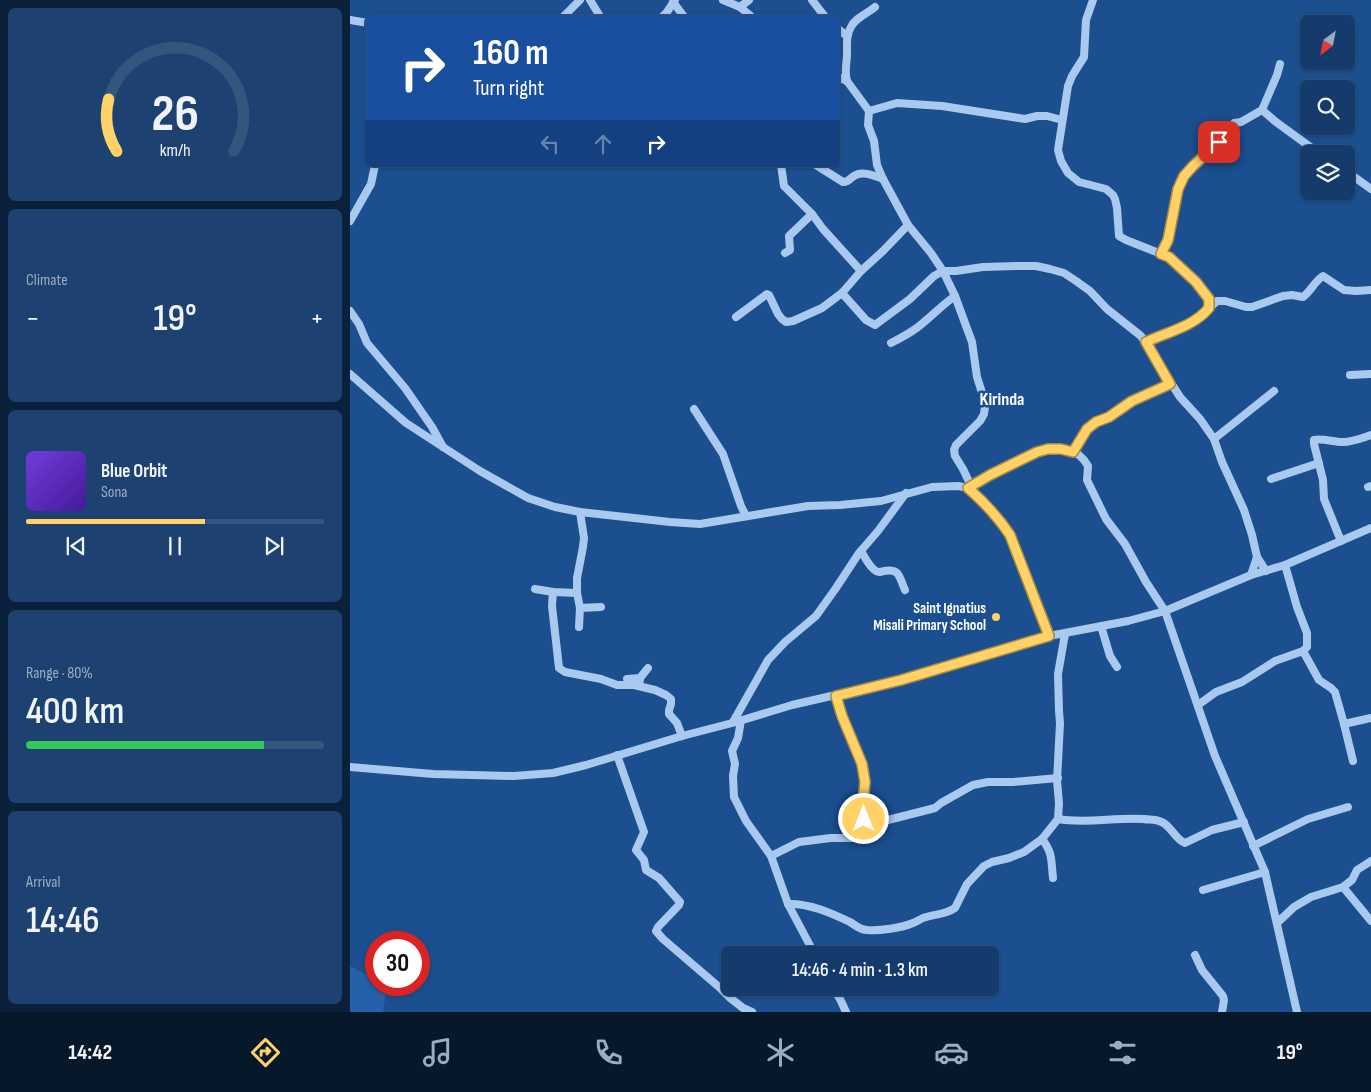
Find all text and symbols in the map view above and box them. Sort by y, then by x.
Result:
north arrow [1300,15,1355,70]
map controls [1300,15,1355,200]
text: 160 m [473,32,549,75]
icon: right [390,35,455,100]
text: Turn right [473,75,544,102]
button: search [1300,80,1355,135]
text: 26 [151,83,199,146]
pin [1198,121,1240,163]
icon: arrive [1205,128,1233,156]
icon: left [536,130,564,158]
icon: ahead [589,130,617,158]
icon: right [642,130,670,158]
text: km/h [160,140,190,161]
button: layers [1300,145,1355,200]
text: Climate [26,271,68,290]
text: 19° [153,296,197,341]
text: − [26,302,40,335]
text: + [310,302,324,335]
district label: Kirinda [980,389,1024,410]
text: Blue Orbit [101,460,167,483]
text: Sona [101,483,128,502]
icon: previous [62,532,90,560]
icon: pause [161,532,189,560]
icon: next [260,532,288,560]
place label: Saint Ignatius Misali Primary School [873,599,986,635]
marker: Saint Ignatius Misali Primary School [990,611,1002,623]
text: Range · 80% [26,664,93,683]
text: 400 km [26,689,124,734]
position arrow [837,792,889,844]
text: Arrival [26,873,60,892]
text: 14:46 [26,898,100,943]
speed limit sign: 30 [365,931,430,996]
text: 14:46 · 4 min · 1.3 km [792,959,928,982]
icon: directions [248,1035,283,1070]
icon: music [420,1035,455,1070]
icon: phone [591,1035,626,1070]
icon: climate [763,1035,798,1070]
icon: car [934,1035,969,1070]
icon: filters [1105,1035,1140,1070]
text: 14:42 [68,1039,112,1066]
text: 19° [1277,1039,1303,1066]

